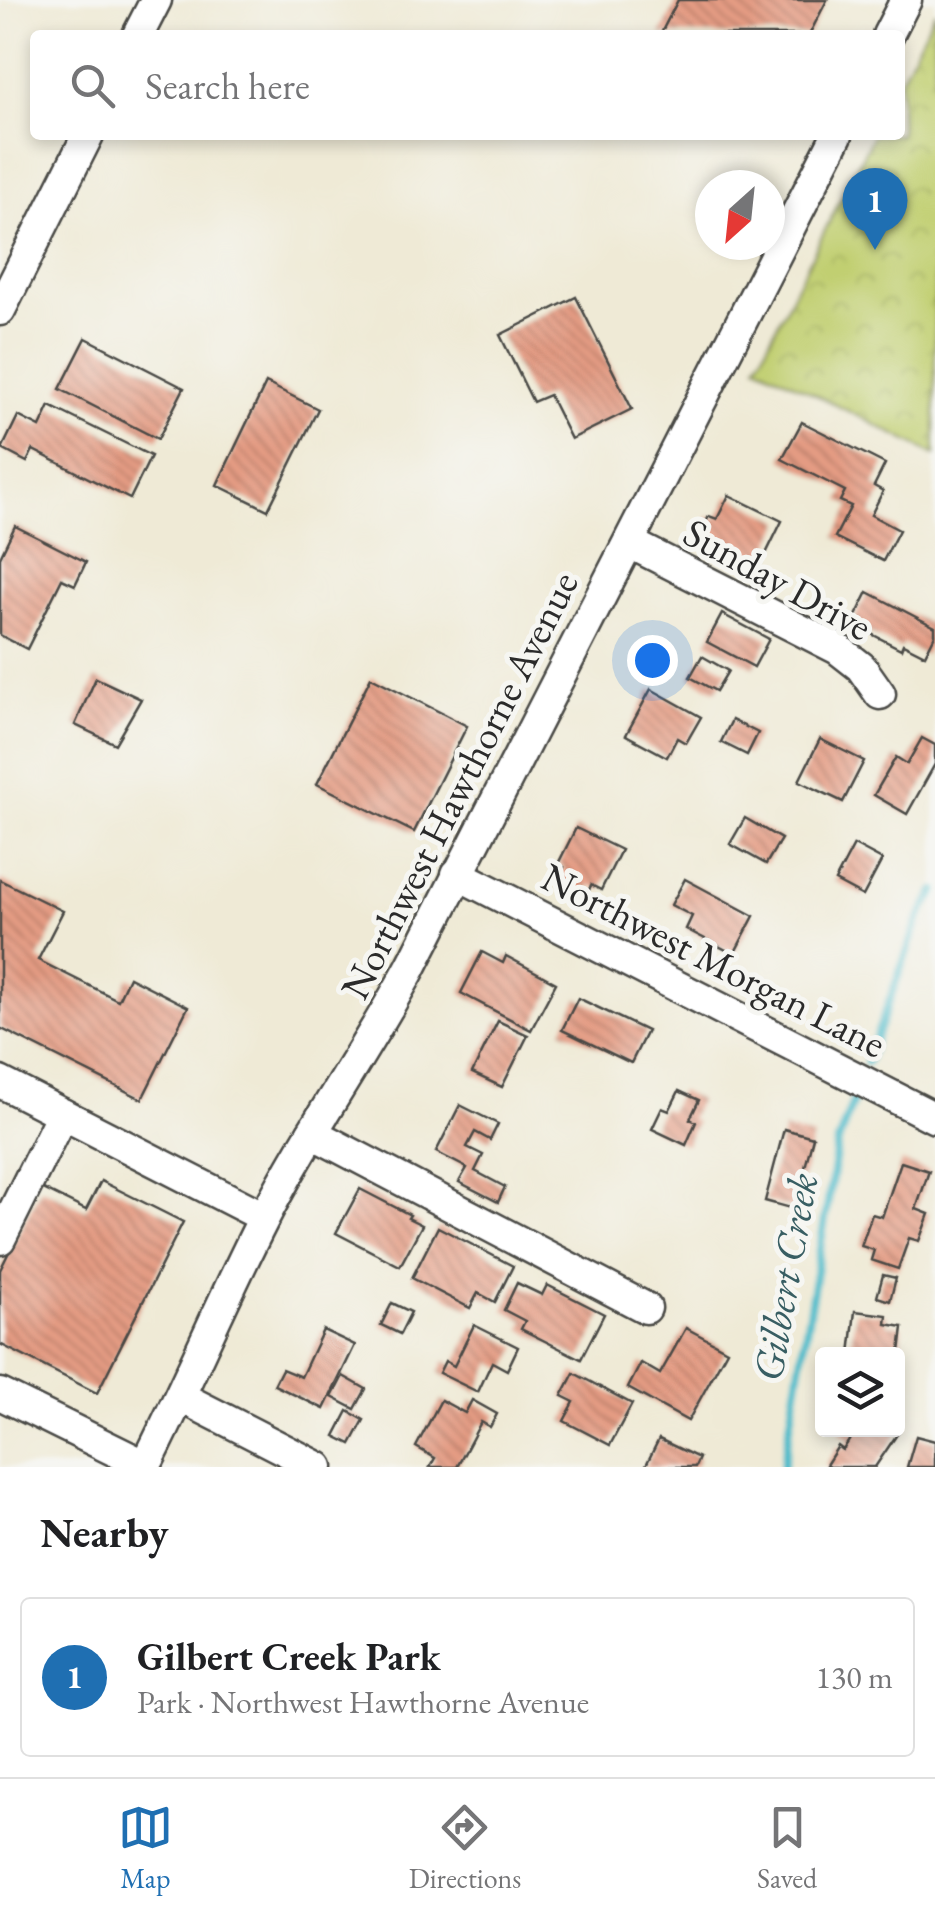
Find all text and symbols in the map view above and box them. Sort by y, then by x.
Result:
search box [30,30,905,140]
icon: search [65,58,120,113]
text: Search here [145,61,310,110]
pin: 1 [842,168,908,250]
north arrow [695,170,785,260]
street label: Sunday Drive [675,506,881,652]
street label: Northwest Hawthorne Avenue [328,562,590,1008]
your location [627,635,678,686]
street label: Northwest Morgan Lane [533,851,895,1069]
water label: Gilbert Creek [740,1169,830,1385]
map controls [815,1347,905,1437]
button: layers [815,1347,905,1437]
text: Nearby [40,1505,169,1560]
text: Gilbert Creek Park [137,1632,441,1681]
text: 1 [66,1656,83,1698]
text: 130 m [816,1656,893,1698]
text: Park · Northwest Hawthorne Avenue [137,1681,589,1723]
tab: Map [118,1800,173,1896]
tab: Directions [409,1800,521,1896]
tab: Saved [757,1800,817,1896]

